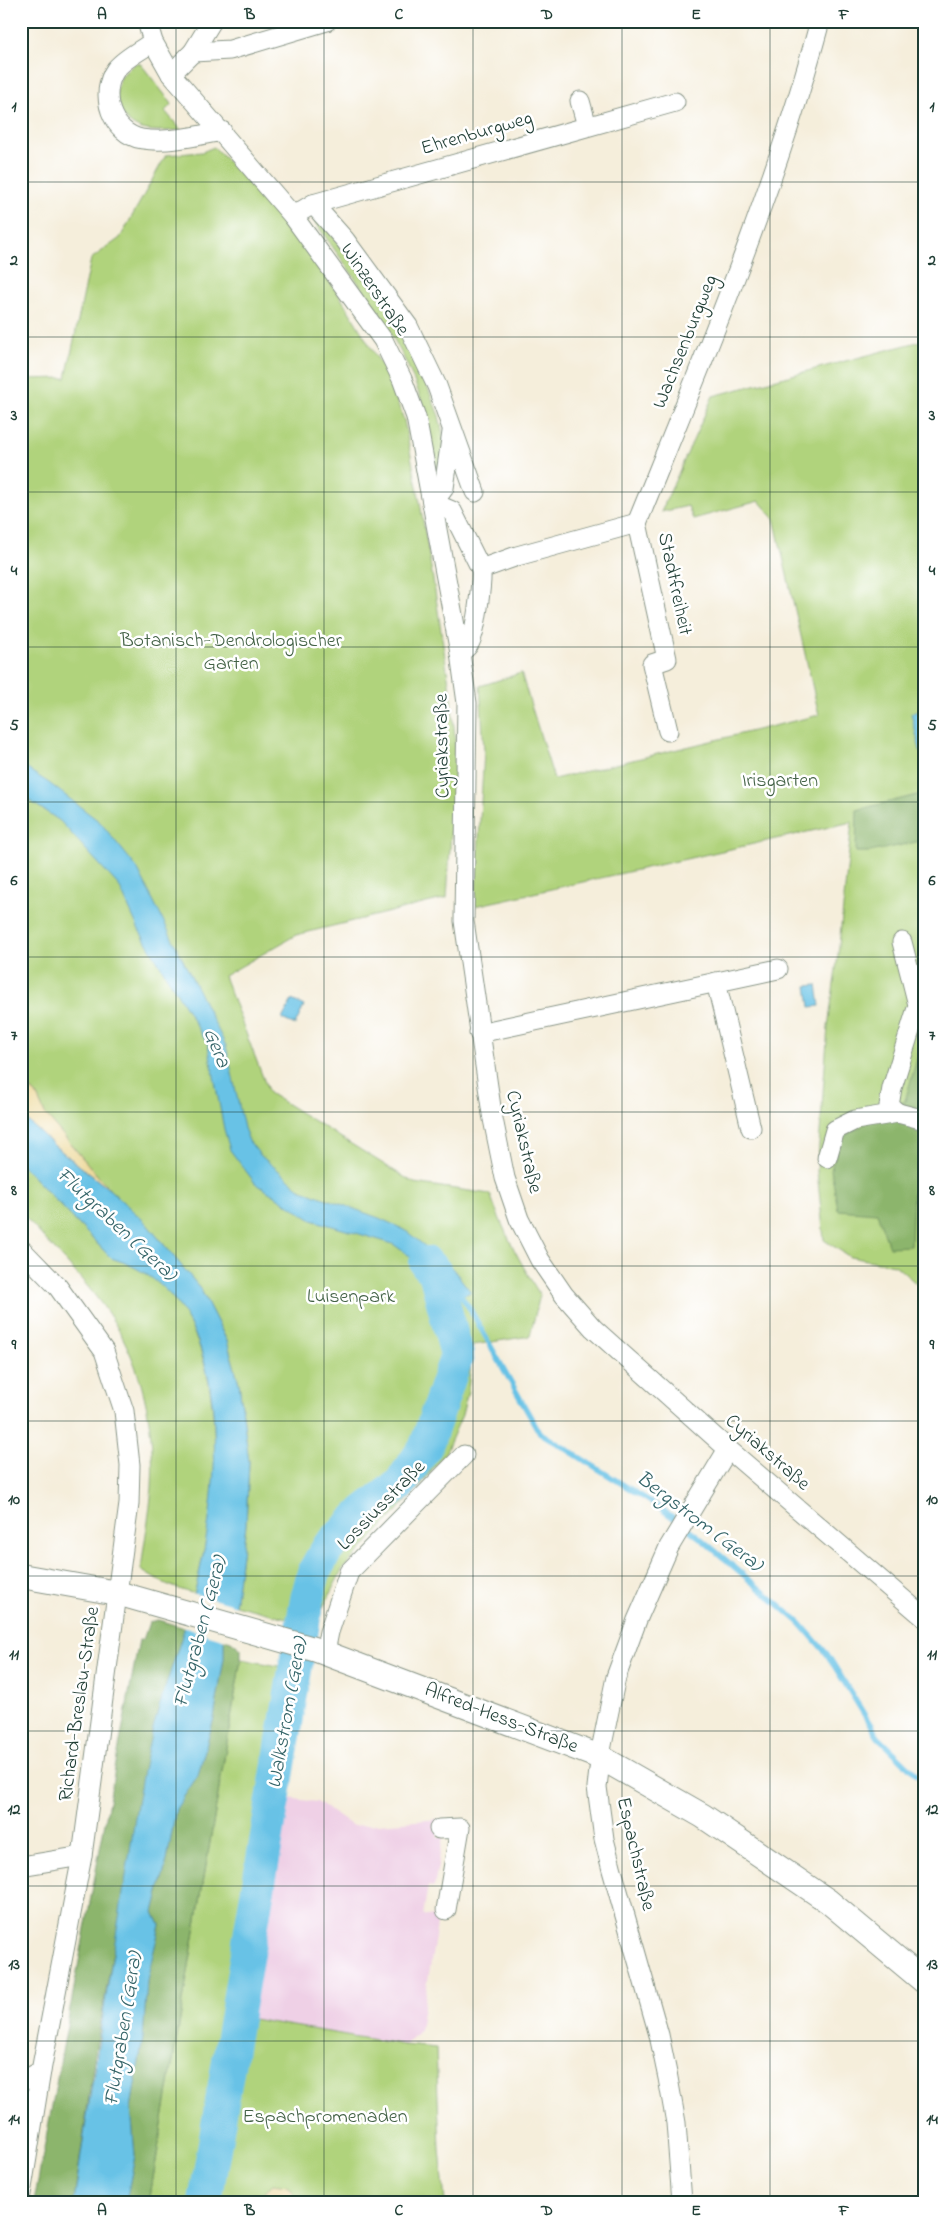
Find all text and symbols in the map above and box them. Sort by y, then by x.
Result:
text: A [97,3,107,27]
text: B [244,3,256,27]
text: C [395,3,404,27]
text: D [540,3,553,27]
text: E [691,3,701,27]
text: F [838,3,850,27]
text: 1 [11,95,17,119]
text: 1 [929,95,935,119]
street label: Ehrenburgweg [418,104,536,165]
street label: Winzerstraße [332,238,416,342]
text: 2 [9,249,18,273]
text: 2 [927,249,936,273]
street label: Wachsenburgweg [646,271,727,414]
text: 3 [10,404,18,428]
text: 3 [928,404,936,428]
street label: Stadtfreiheit [649,530,699,638]
text: 4 [10,559,18,583]
text: 4 [928,559,936,583]
park label: Botanisch-Dendrologischer Garten [119,627,343,679]
street label: Cyriakstraße [428,693,458,799]
text: 5 [9,714,19,738]
text: 5 [927,714,937,738]
park label: Irisgarten [742,767,818,797]
text: 6 [9,869,18,893]
text: 6 [927,869,936,893]
text: 7 [11,1024,18,1048]
water label: Gera [195,1024,238,1073]
text: 7 [929,1024,936,1048]
street label: Cyriakstraße [497,1088,549,1196]
water label: Flutgraben (Gera) [48,1161,184,1291]
text: 8 [10,1179,17,1203]
text: 8 [928,1179,935,1203]
park label: Luisenpark [307,1283,395,1312]
text: 9 [11,1333,17,1357]
text: 9 [929,1333,935,1357]
street label: Cyriakstraße [718,1408,816,1498]
street label: Lossiusstraße [331,1454,433,1558]
water label: Bergstrom (Gera) [629,1464,770,1582]
text: 10 [8,1488,20,1512]
text: 10 [926,1488,938,1512]
water label: Flutgraben (Gera) [166,1551,237,1711]
street label: Richard-Breslau-Straße [52,1605,108,1803]
water label: Walkstrom (Gera) [260,1633,316,1791]
text: 11 [9,1643,20,1667]
text: 11 [927,1643,938,1667]
street label: Alfred-Hess-Straße [420,1676,582,1762]
street label: Espachstraße [608,1794,662,1914]
text: 12 [7,1798,21,1822]
text: 12 [925,1798,939,1822]
water label: Flutgraben (Gera) [97,1948,152,2108]
text: 13 [8,1953,20,1977]
text: 13 [926,1953,938,1977]
park label: Espachpromenaden [242,2103,408,2132]
text: 14 [8,2108,20,2132]
text: 14 [926,2108,938,2132]
text: A [97,2199,107,2223]
text: B [244,2199,256,2223]
text: C [395,2199,404,2223]
text: D [540,2199,553,2223]
text: E [691,2199,701,2223]
text: F [838,2199,850,2223]

